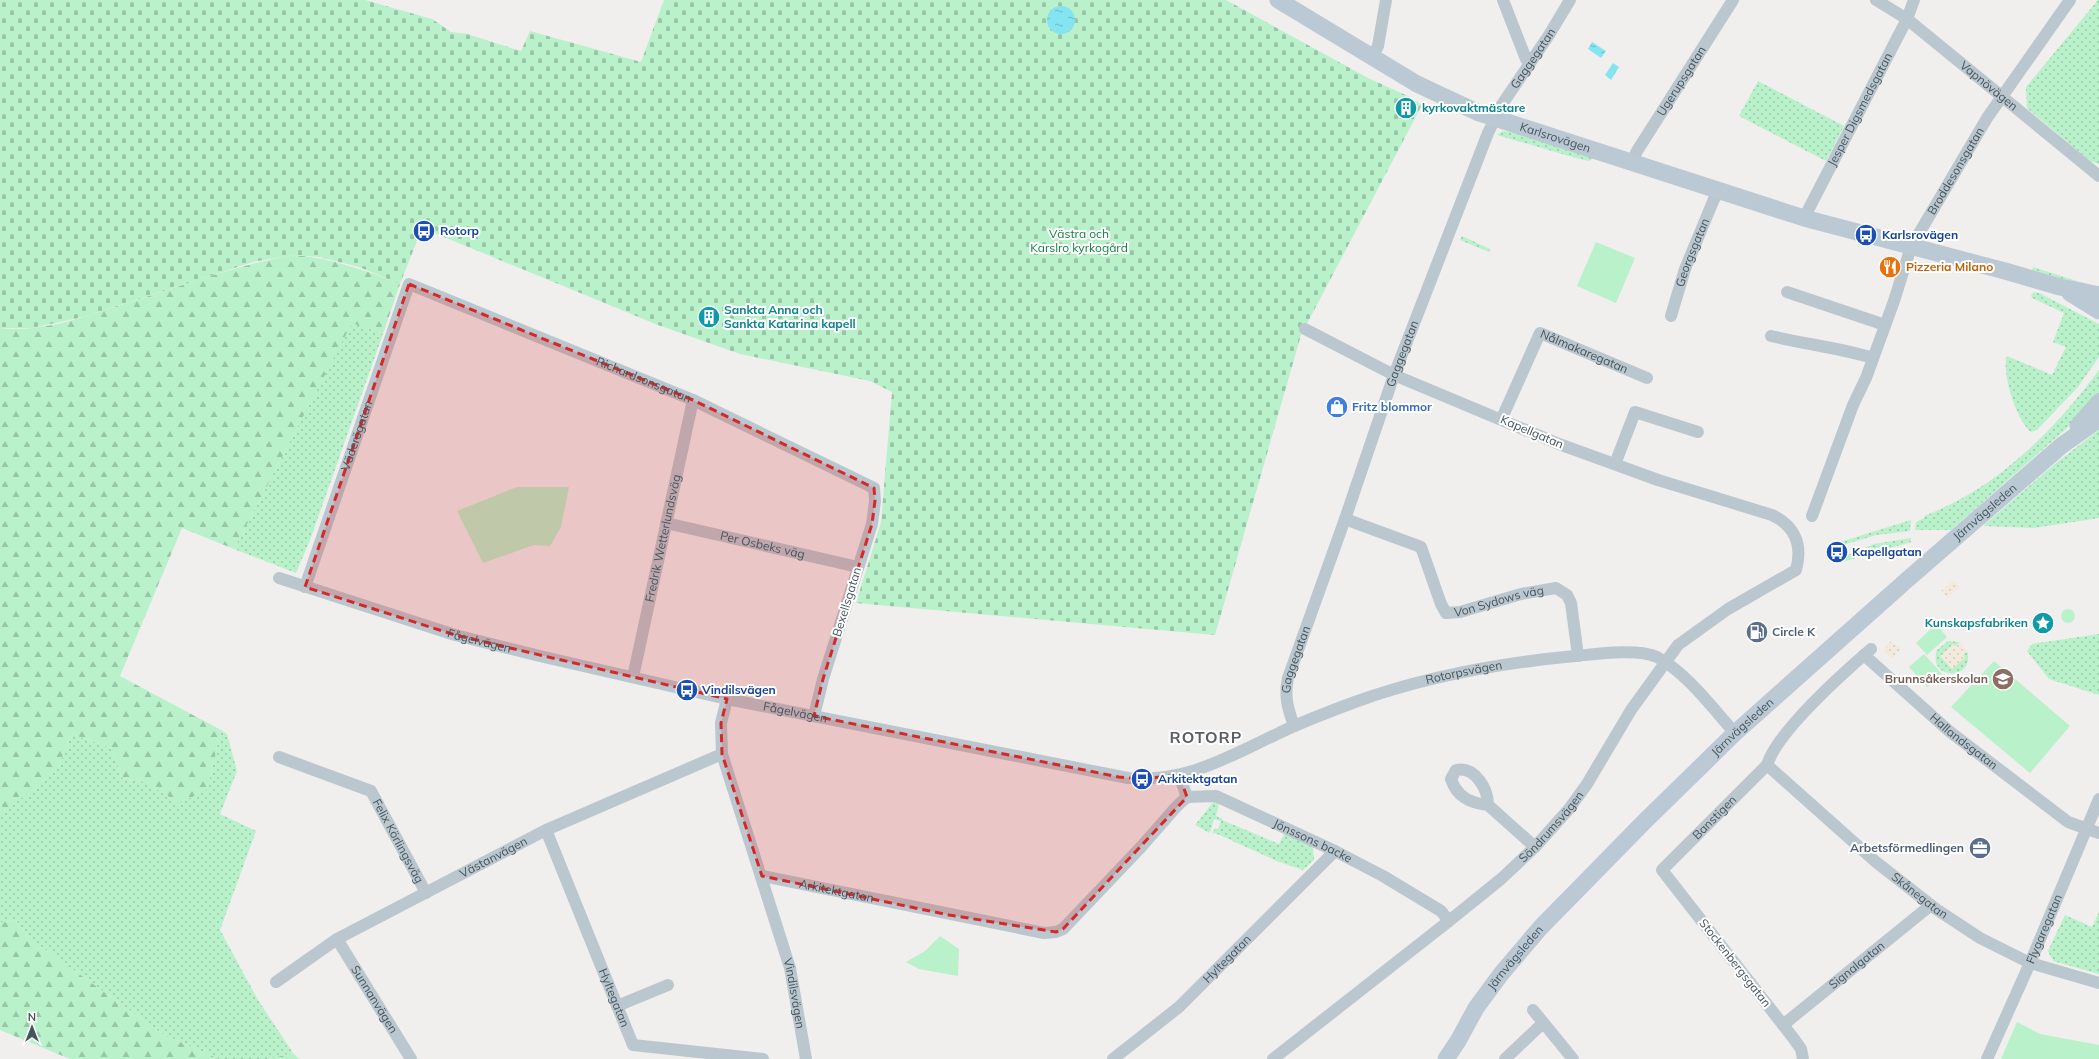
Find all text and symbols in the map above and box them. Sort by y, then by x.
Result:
street label: Gaggegatan [1507,25,1558,91]
street label: Ugerupsgatan [1653,43,1709,118]
street label: Jesper Digsmedsgatan [1824,50,1895,169]
street label: Vapnövägen [1957,57,2021,114]
building icon: kyrkovaktmästare [1393,95,1419,121]
place label: kyrkovaktmästare [1422,100,1526,115]
street label: Karlsrovägen [1518,119,1593,156]
street label: Broddesonsgatan [1924,124,1987,217]
street label: Georgsgatan [1672,216,1712,289]
bus stop icon: Rotorp [411,218,437,244]
bus stop icon: Karlsrovägen [1853,222,1879,248]
place label: Rotorp [440,223,479,238]
park label: Västra och Karslro kyrkogård [1030,226,1128,255]
place label: Karlsrovägen [1882,227,1958,242]
restaurant icon: Pizzeria Milano [1877,254,1903,280]
place label: Pizzeria Milano [1906,259,1993,274]
place label: Sankta Anna och Sankta Katarina kapell [724,302,856,331]
building icon: Sankta Anna och Sankta Katarina kapell [696,304,722,330]
street label: Gaggegatan [1383,318,1421,389]
street label: Nålmakaregatan [1538,326,1630,376]
street label: Richardsonsgatan [594,353,694,406]
shop icon: Fritz blommor [1324,394,1350,420]
street label: Väderögatan [337,398,375,473]
place label: Fritz blommor [1352,399,1432,414]
street label: Kapellgatan [1498,412,1566,452]
street label: Fredrik Wetterlundsväg [641,473,684,603]
street label: Järnvägsleden [1950,480,2019,544]
street label: Per Osbeks väg [719,528,806,562]
bus stop icon: Kapellgatan [1824,539,1850,565]
place label: Kapellgatan [1852,544,1922,559]
street label: Bexellsgatan [829,565,864,638]
street label: Von Sydows väg [1453,582,1545,619]
place icon: Kunskapsfabriken [2030,610,2056,636]
place label: Kunskapsfabriken [1925,615,2028,630]
fuel station icon: Circle K [1744,619,1770,645]
street label: Gaggegatan [1278,624,1313,694]
place label: Circle K [1772,624,1816,639]
street label: Fågelvägen [446,625,513,656]
street label: Rotorpsvägen [1424,657,1503,687]
school or university icon: Brunnsåkerskolan [1990,666,2016,692]
place label: Brunnsåkerskolan [1885,671,1988,686]
bus stop icon: Vindilsvägen [674,677,700,703]
place label: Vindilsvägen [701,682,776,697]
street label: Järnvägsleden [1708,694,1776,759]
street label: Fågelvägen [762,698,829,726]
street label: Hallandsgatan [1927,710,2001,773]
district label: ROTORP [1170,727,1242,747]
bus stop icon: Arkitektgatan [1129,766,1155,792]
place label: Arkitektgatan [1158,771,1238,786]
street label: Söndrumsvägen [1515,788,1586,865]
street label: Banstigen [1689,792,1739,842]
street label: Felix Körlingsväg [370,796,427,886]
street label: Jönssons backe [1271,815,1355,866]
street label: Västanvägen [457,833,530,881]
office icon: Arbetsförmedlingen [1967,835,1993,861]
place label: Arbetsförmedlingen [1850,840,1964,855]
street label: Skånegatan [1889,869,1951,922]
street label: Arkitektgatan [798,876,875,905]
street label: Flygaregatan [2023,892,2065,966]
street label: Stockenbergsgatan [1696,916,1775,1010]
street label: Järnvägsleden [1484,922,1546,993]
street label: Hyltegatan [1199,931,1254,986]
street label: Signalgatan [1825,938,1887,992]
street label: Vindilsvägen [780,956,809,1030]
street label: Sunnanvägen [348,962,401,1036]
street label: Hyltegatan [596,966,633,1029]
north arrow [12,1007,52,1047]
text: N [28,1010,36,1024]

